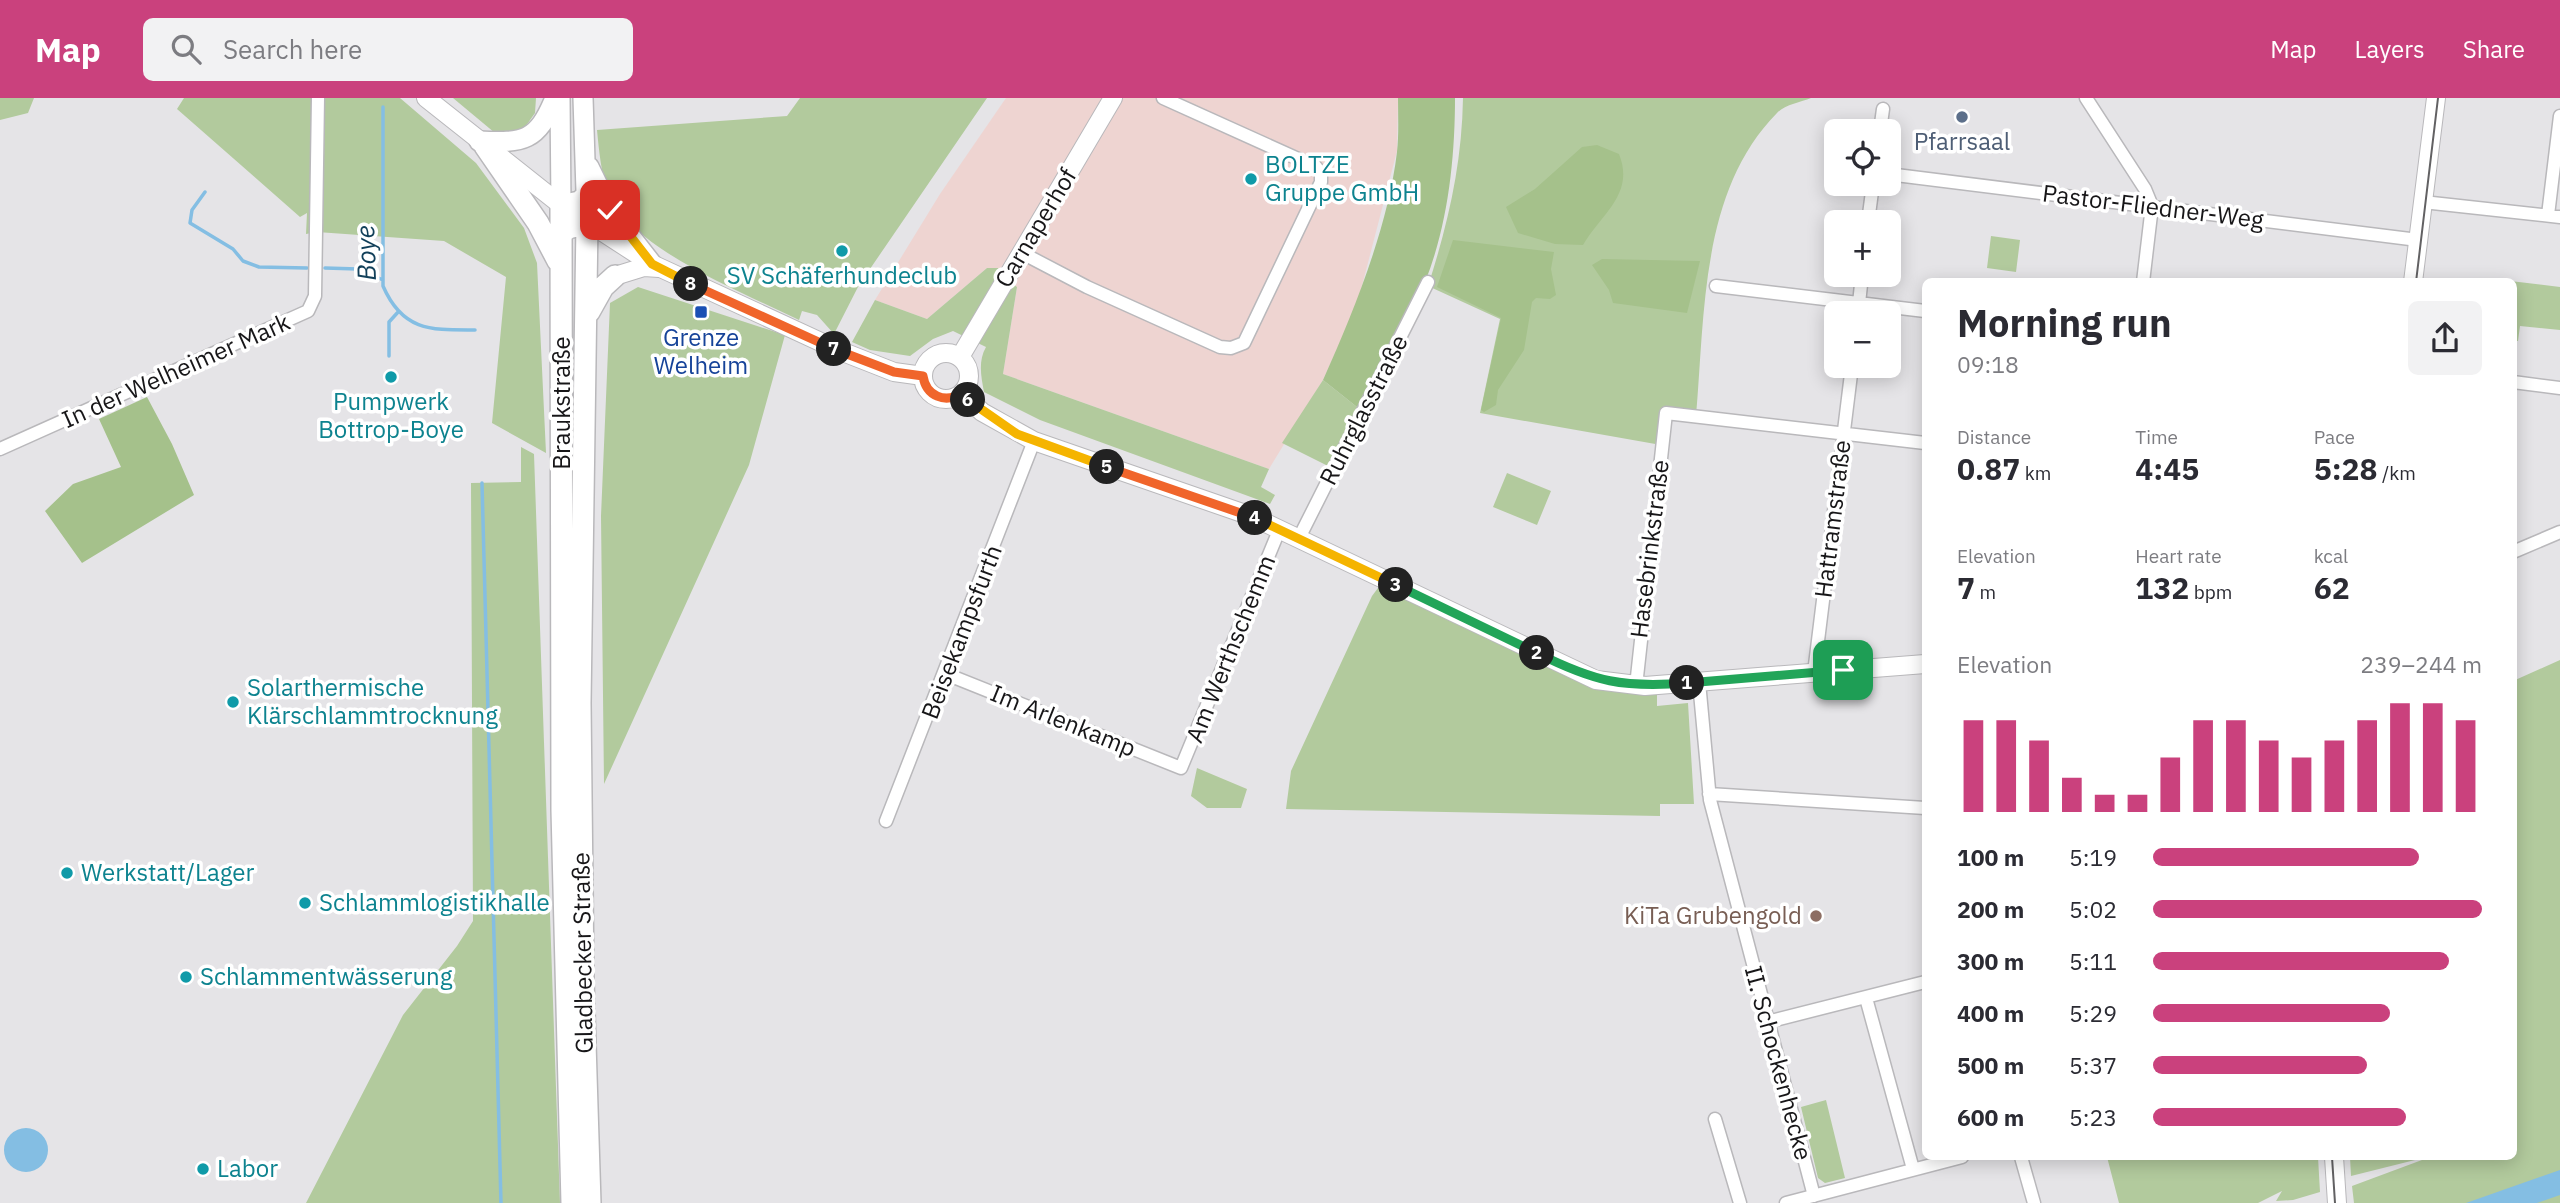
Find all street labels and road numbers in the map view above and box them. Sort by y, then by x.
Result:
street label: Carnaperhof [987,162,1083,293]
street label: Pastor-Fliedner-Weg [2041,177,2266,235]
street label: In der Welheimer Mark [57,305,295,435]
street label: Ruhrglasstraße [1312,329,1415,490]
street label: Braukstraße [545,336,577,470]
street label: Hattramstraße [1806,438,1858,600]
street label: Hasebrinkstraße [1622,458,1676,640]
street label: Beisekampsfurth [913,540,1009,723]
street label: Am Werthschemm [1178,550,1282,747]
street label: Im Arlenkamp [986,676,1141,764]
street label: Gladbecker Straße [564,852,600,1054]
street label: II. Schockenhecke [1738,962,1820,1163]

